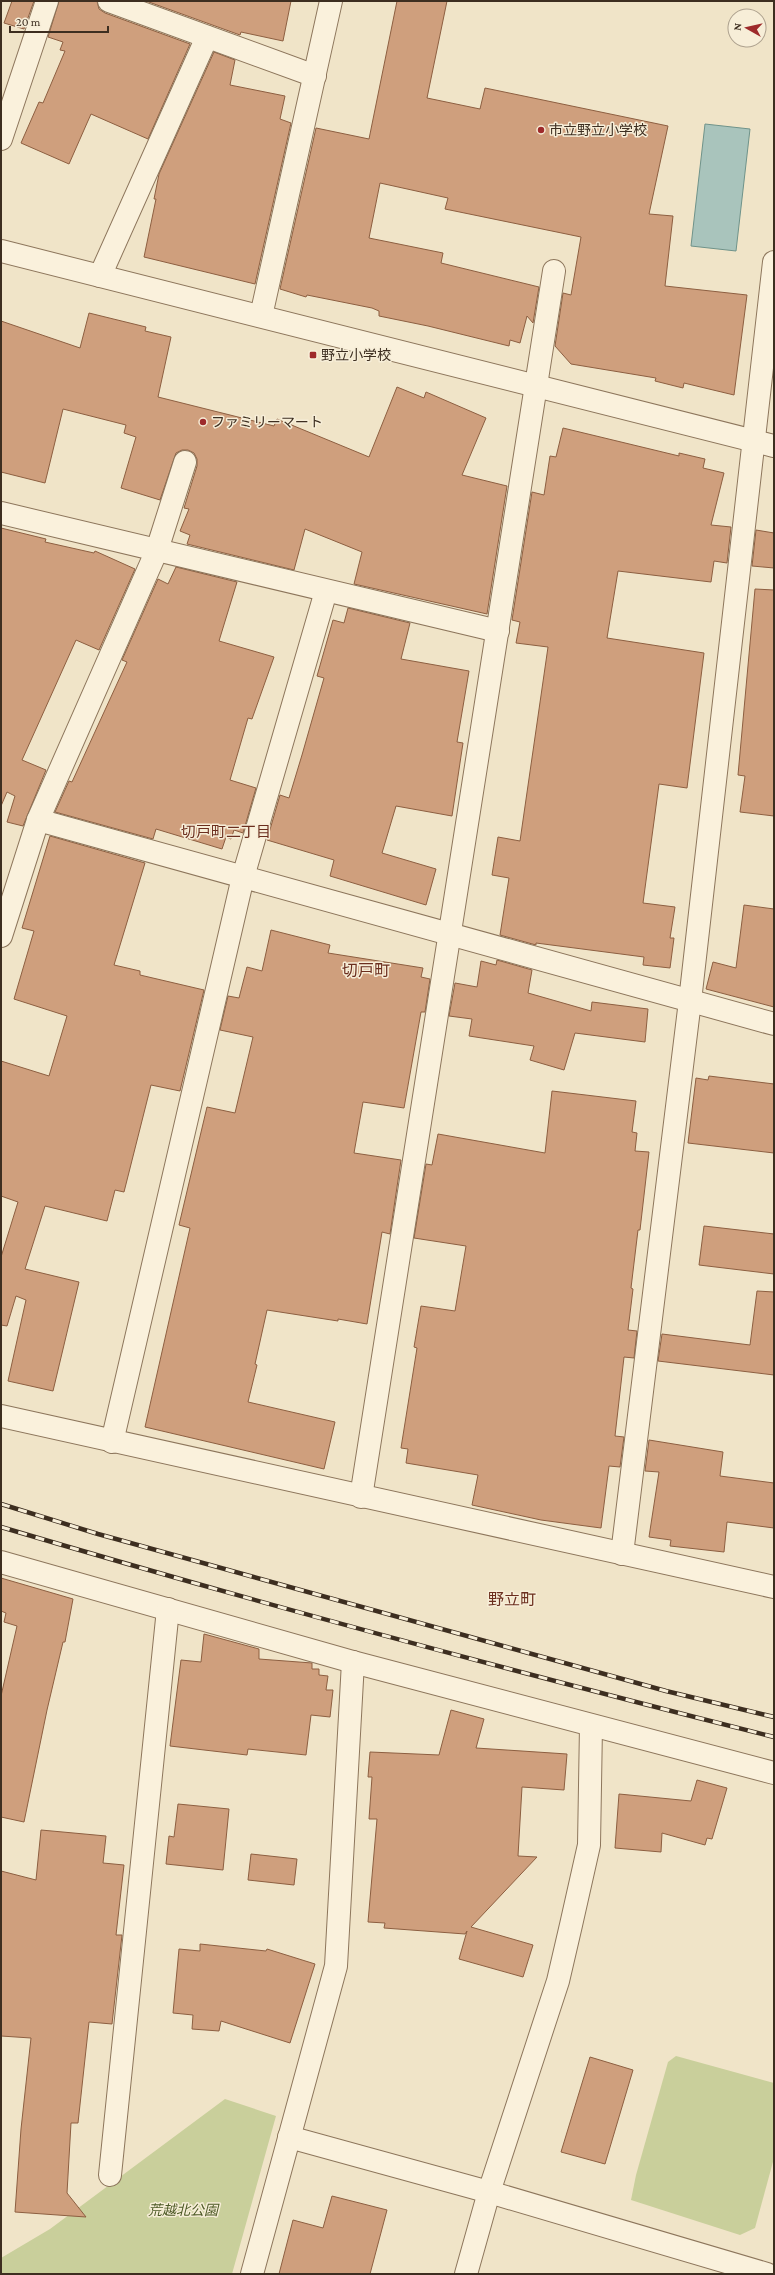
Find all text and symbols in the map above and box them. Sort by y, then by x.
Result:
scale bar [10,8,108,34]
north arrow [727,8,767,48]
text: 20 m [16,15,41,29]
text: N [731,22,744,31]
place label: 市立野立小学校 [549,122,647,138]
marker: 市立野立小学校 [536,125,546,135]
place label: 野立小学校 [321,347,391,363]
marker: 野立小学校 [308,350,318,360]
place label: ファミリーマート [211,414,323,430]
marker: ファミリーマート [198,417,208,427]
district label: 切戸町二丁目 [181,824,271,840]
district label: 切戸町 [342,962,390,979]
district label: 野立町 [488,1591,536,1608]
park label: 荒越北公園 [148,2202,220,2218]

